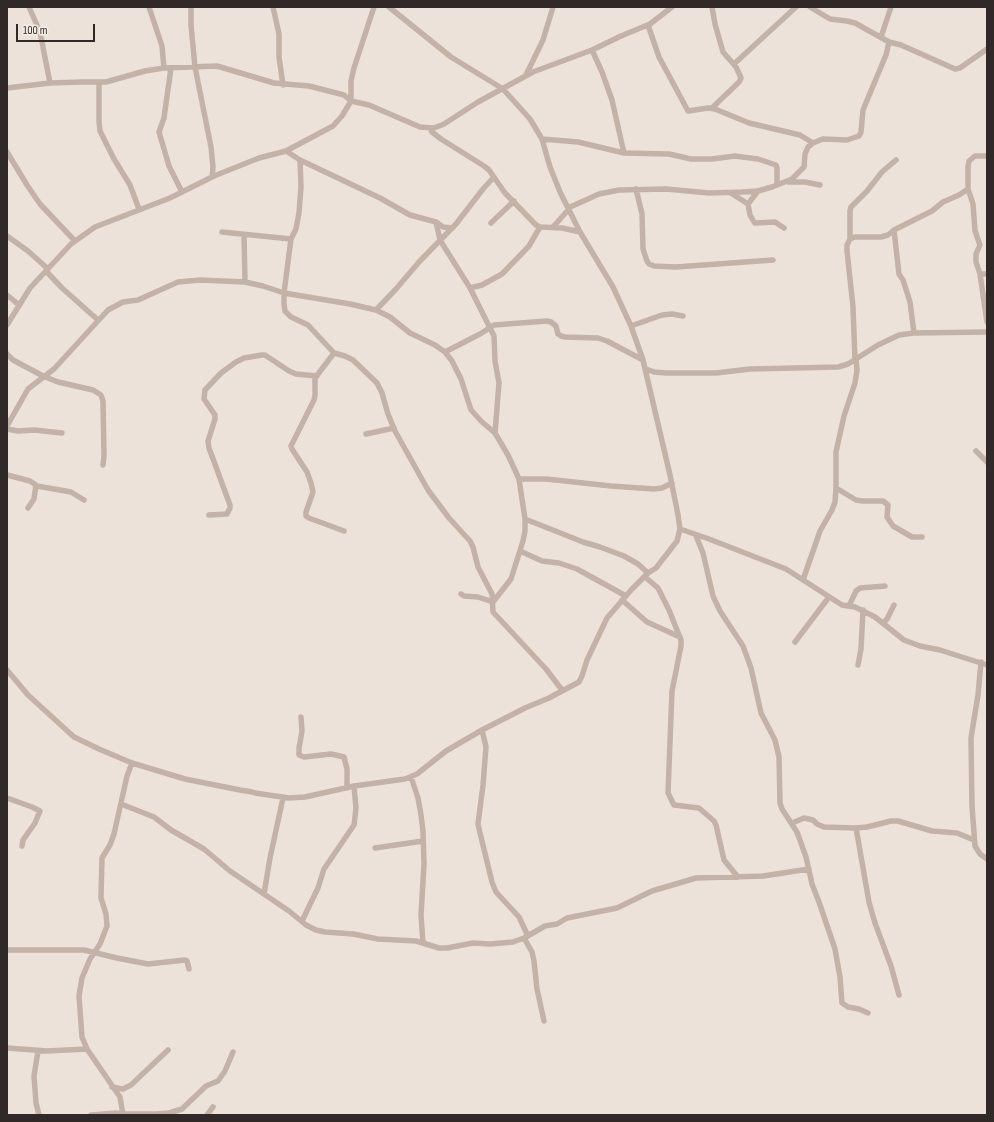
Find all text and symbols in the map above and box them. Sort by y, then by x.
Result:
scale bar [18,16,97,42]
text: 100 m [23,23,48,38]

